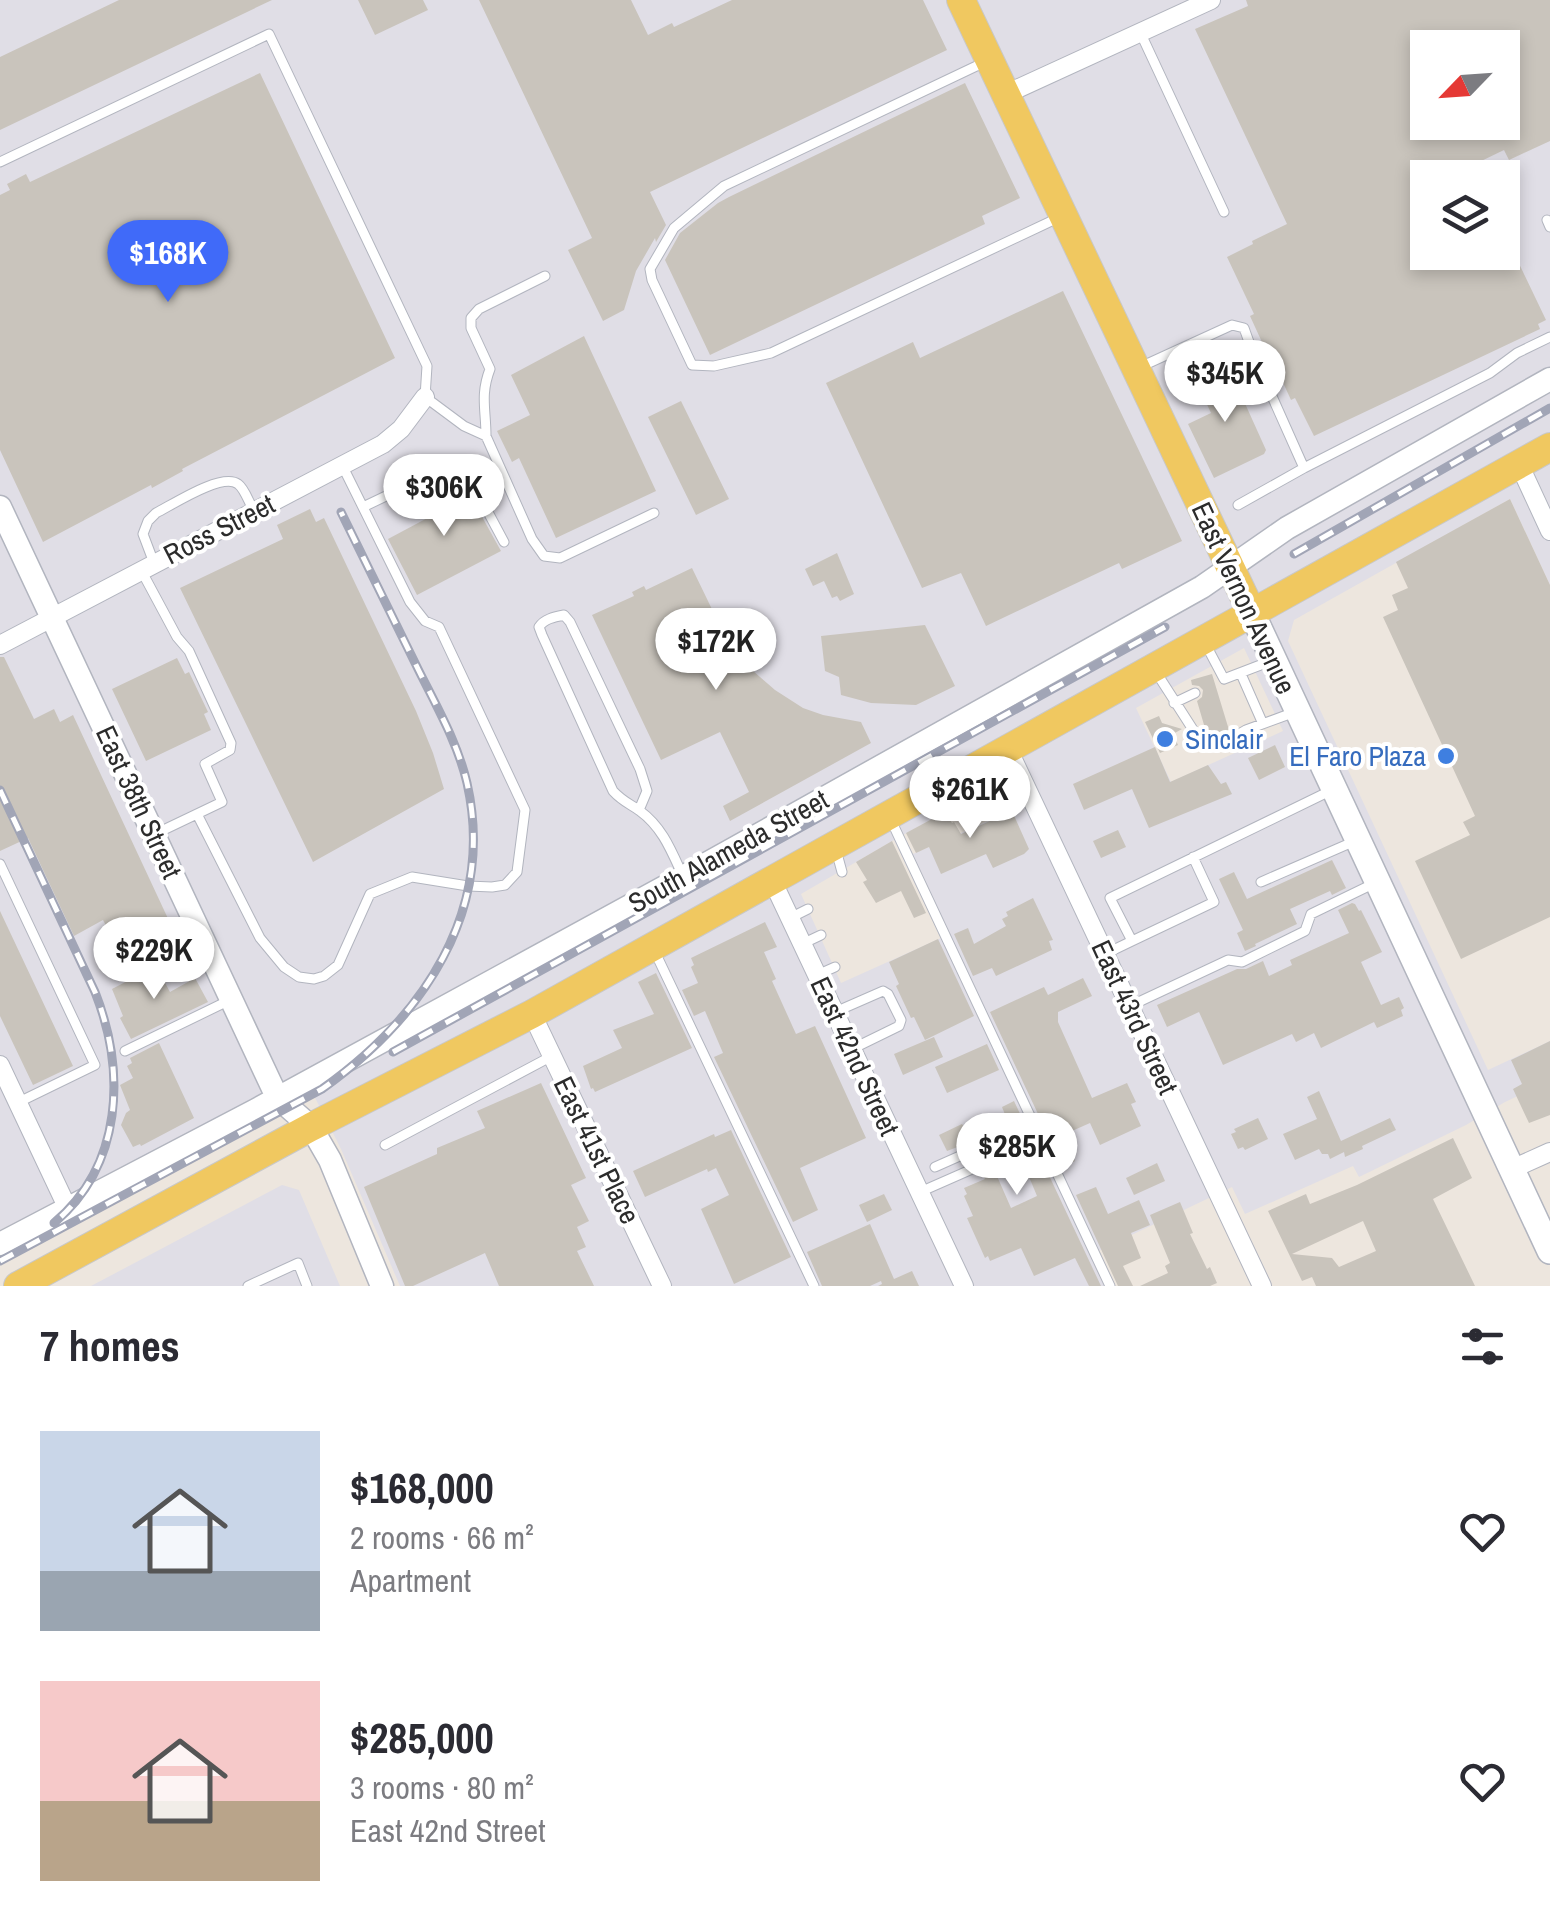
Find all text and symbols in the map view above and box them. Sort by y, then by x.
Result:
north arrow [1410,30,1520,140]
map controls [1410,30,1520,270]
button: layers [1410,160,1520,270]
pin: $168K [98,220,238,305]
text: $168K [129,231,207,274]
pin: $345K [1155,340,1295,425]
text: $345K [1186,351,1264,394]
pin: $306K [374,454,514,539]
text: $306K [405,465,483,508]
street label: Ross Street [157,485,281,573]
street label: East Vernon Avenue [1183,496,1305,700]
pin: $172K [646,608,786,693]
text: $172K [677,619,755,662]
street label: East 38th Street [87,719,191,885]
place label: Sinclair [1185,720,1263,758]
marker: Sinclair [1154,728,1176,750]
place label: El Faro Plaza [1289,737,1426,775]
marker: El Faro Plaza [1435,745,1457,767]
pin: $261K [900,756,1040,841]
text: $261K [931,767,1009,810]
street label: South Alameda Street [621,780,835,922]
pin: $229K [84,917,224,1002]
text: $229K [115,928,193,971]
street label: East 43rd Street [1083,934,1187,1100]
street label: East 42nd Street [802,970,908,1142]
street label: East 41st Place [545,1070,649,1230]
pin: $285K [947,1113,1087,1198]
text: $285K [978,1124,1056,1167]
text: 7 homes [40,1318,180,1374]
icon: filters [1455,1319,1510,1374]
text: $168,000 [350,1460,494,1516]
icon: home [120,1471,240,1591]
icon: heart [1455,1504,1510,1559]
text: 2 rooms · 66 m² [350,1516,534,1559]
text: Apartment [350,1559,471,1602]
text: $285,000 [350,1710,494,1766]
icon: home [120,1721,240,1841]
icon: heart [1455,1754,1510,1809]
text: 3 rooms · 80 m² [350,1766,534,1809]
text: East 42nd Street [350,1809,546,1852]

